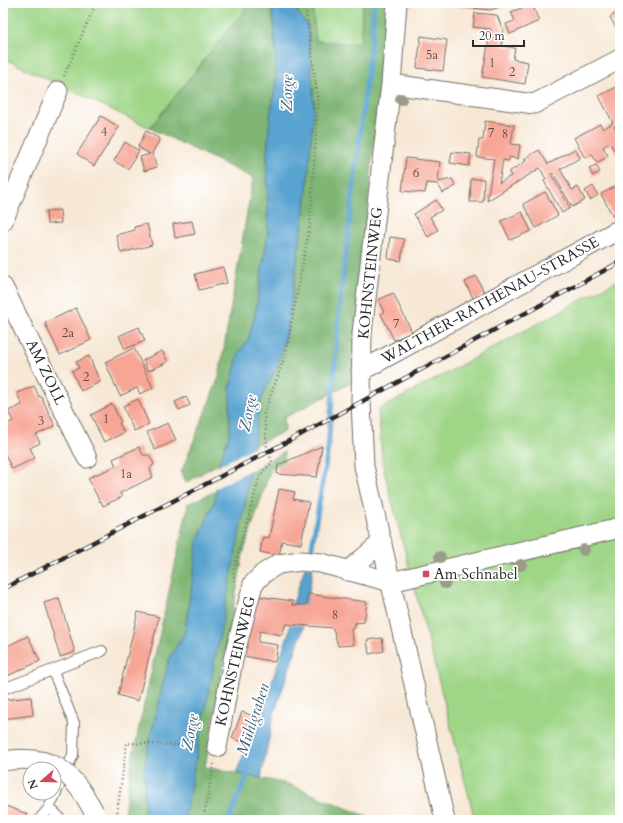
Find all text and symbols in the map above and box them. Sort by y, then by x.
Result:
scale bar [473,22,524,48]
text: 20 m [479,28,506,44]
house number: 5a [426,46,439,64]
house number: 1 [489,54,495,72]
house number: 2 [509,63,516,81]
water label: Zorge [276,74,298,112]
house number: 4 [101,123,108,141]
house number: 7 [488,124,495,142]
house number: 8 [502,125,508,143]
house number: 6 [413,164,420,182]
street label: KOHNSTEINWEG [353,206,387,340]
street label: WALTHER-RATHENAU-STRASSE [377,232,603,369]
house number: 7 [393,315,400,333]
house number: 2a [62,324,75,342]
street label: AM ZOLL [22,336,71,409]
house number: 2 [83,368,90,386]
water label: Zorge [234,392,262,433]
house number: 1 [103,410,109,428]
house number: 3 [38,412,44,430]
house number: 1a [120,465,133,483]
place label: Am Schnabel [434,564,518,584]
marker: Am Schnabel [421,569,431,579]
street label: KOHNSTEINWEG [210,594,260,728]
house number: 8 [332,606,338,624]
water label: Mühlgraben [231,680,275,758]
water label: Zorge [176,711,204,752]
north arrow [22,761,62,801]
text: N [24,777,42,791]

